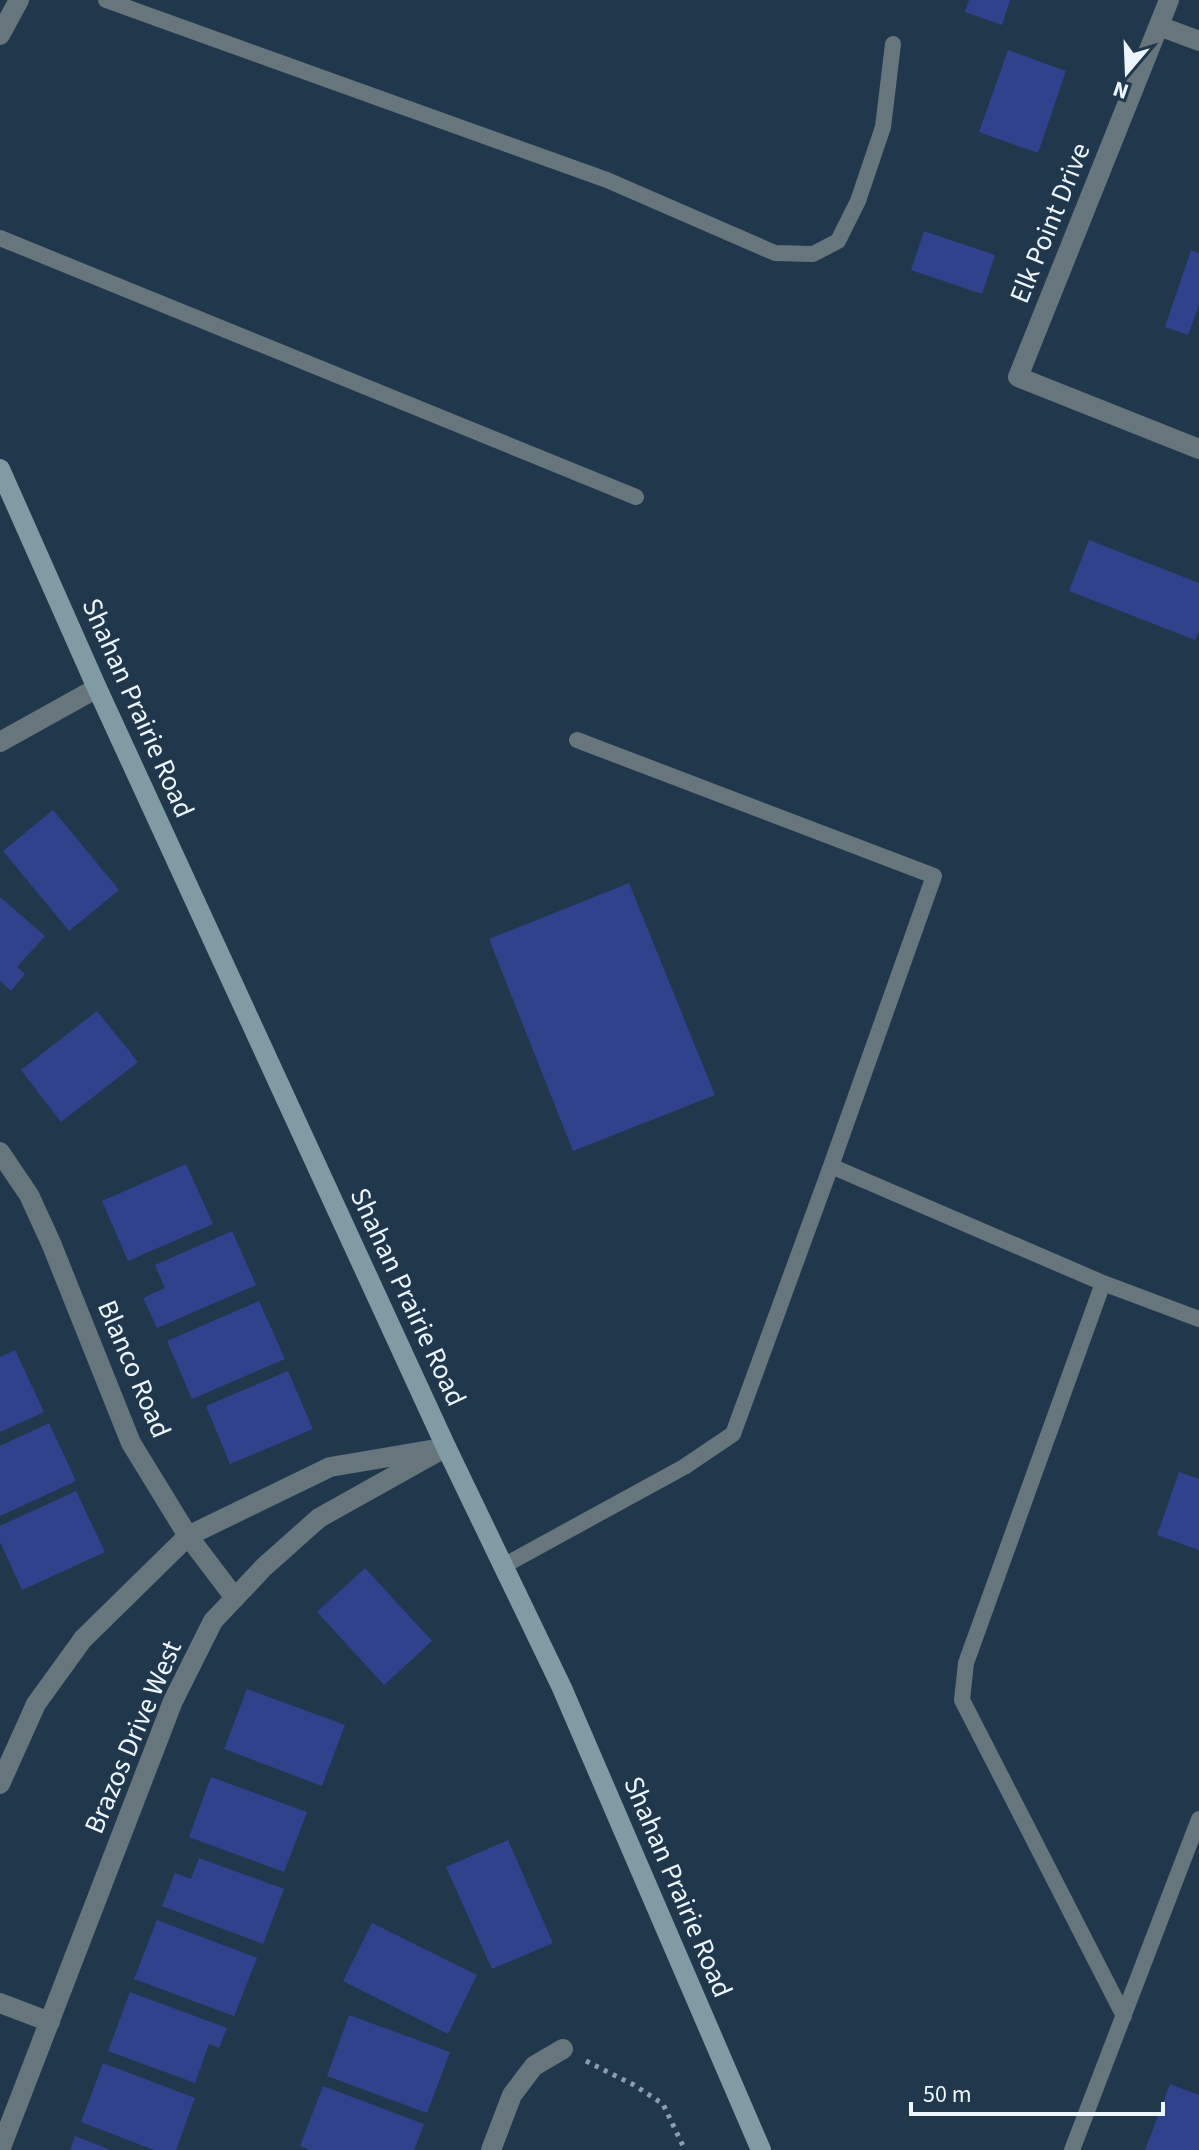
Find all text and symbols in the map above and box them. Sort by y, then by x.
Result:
north arrow [1087,32,1167,112]
text: N [1109,72,1133,107]
street label: Elk Point Drive [1000,137,1100,309]
street label: Shahan Prairie Road [72,592,204,824]
street label: Shahan Prairie Road [340,1181,476,1413]
street label: Blanco Road [87,1294,181,1444]
street label: Brazos Drive West [74,1634,192,1840]
street label: Shahan Prairie Road [613,1770,743,2004]
scale bar [911,2066,1163,2116]
text: 50 m [923,2077,972,2112]

